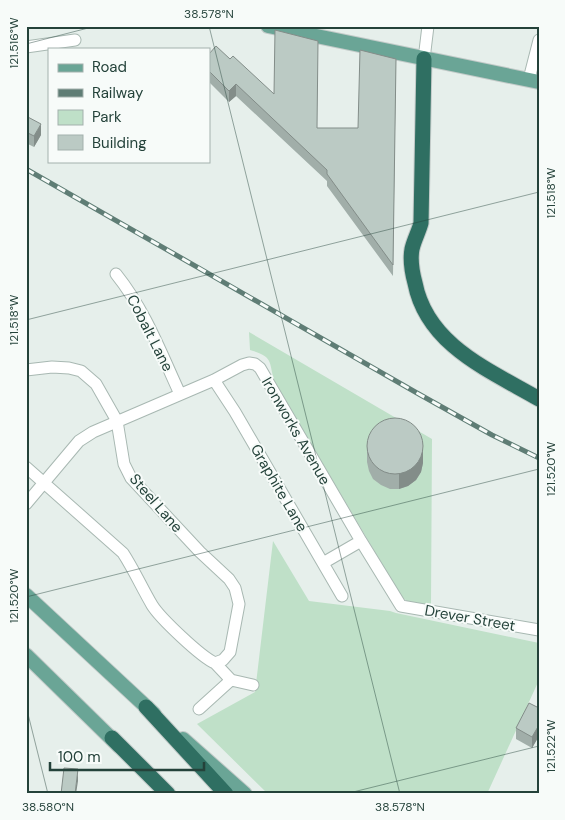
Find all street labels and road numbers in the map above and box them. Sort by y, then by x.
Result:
street label: Cobalt Lane [122,291,178,375]
street label: Ironworks Avenue [257,373,335,489]
street label: Graphite Lane [246,441,312,535]
street label: Steel Lane [125,469,187,537]
street label: Drever Street [423,600,517,636]

